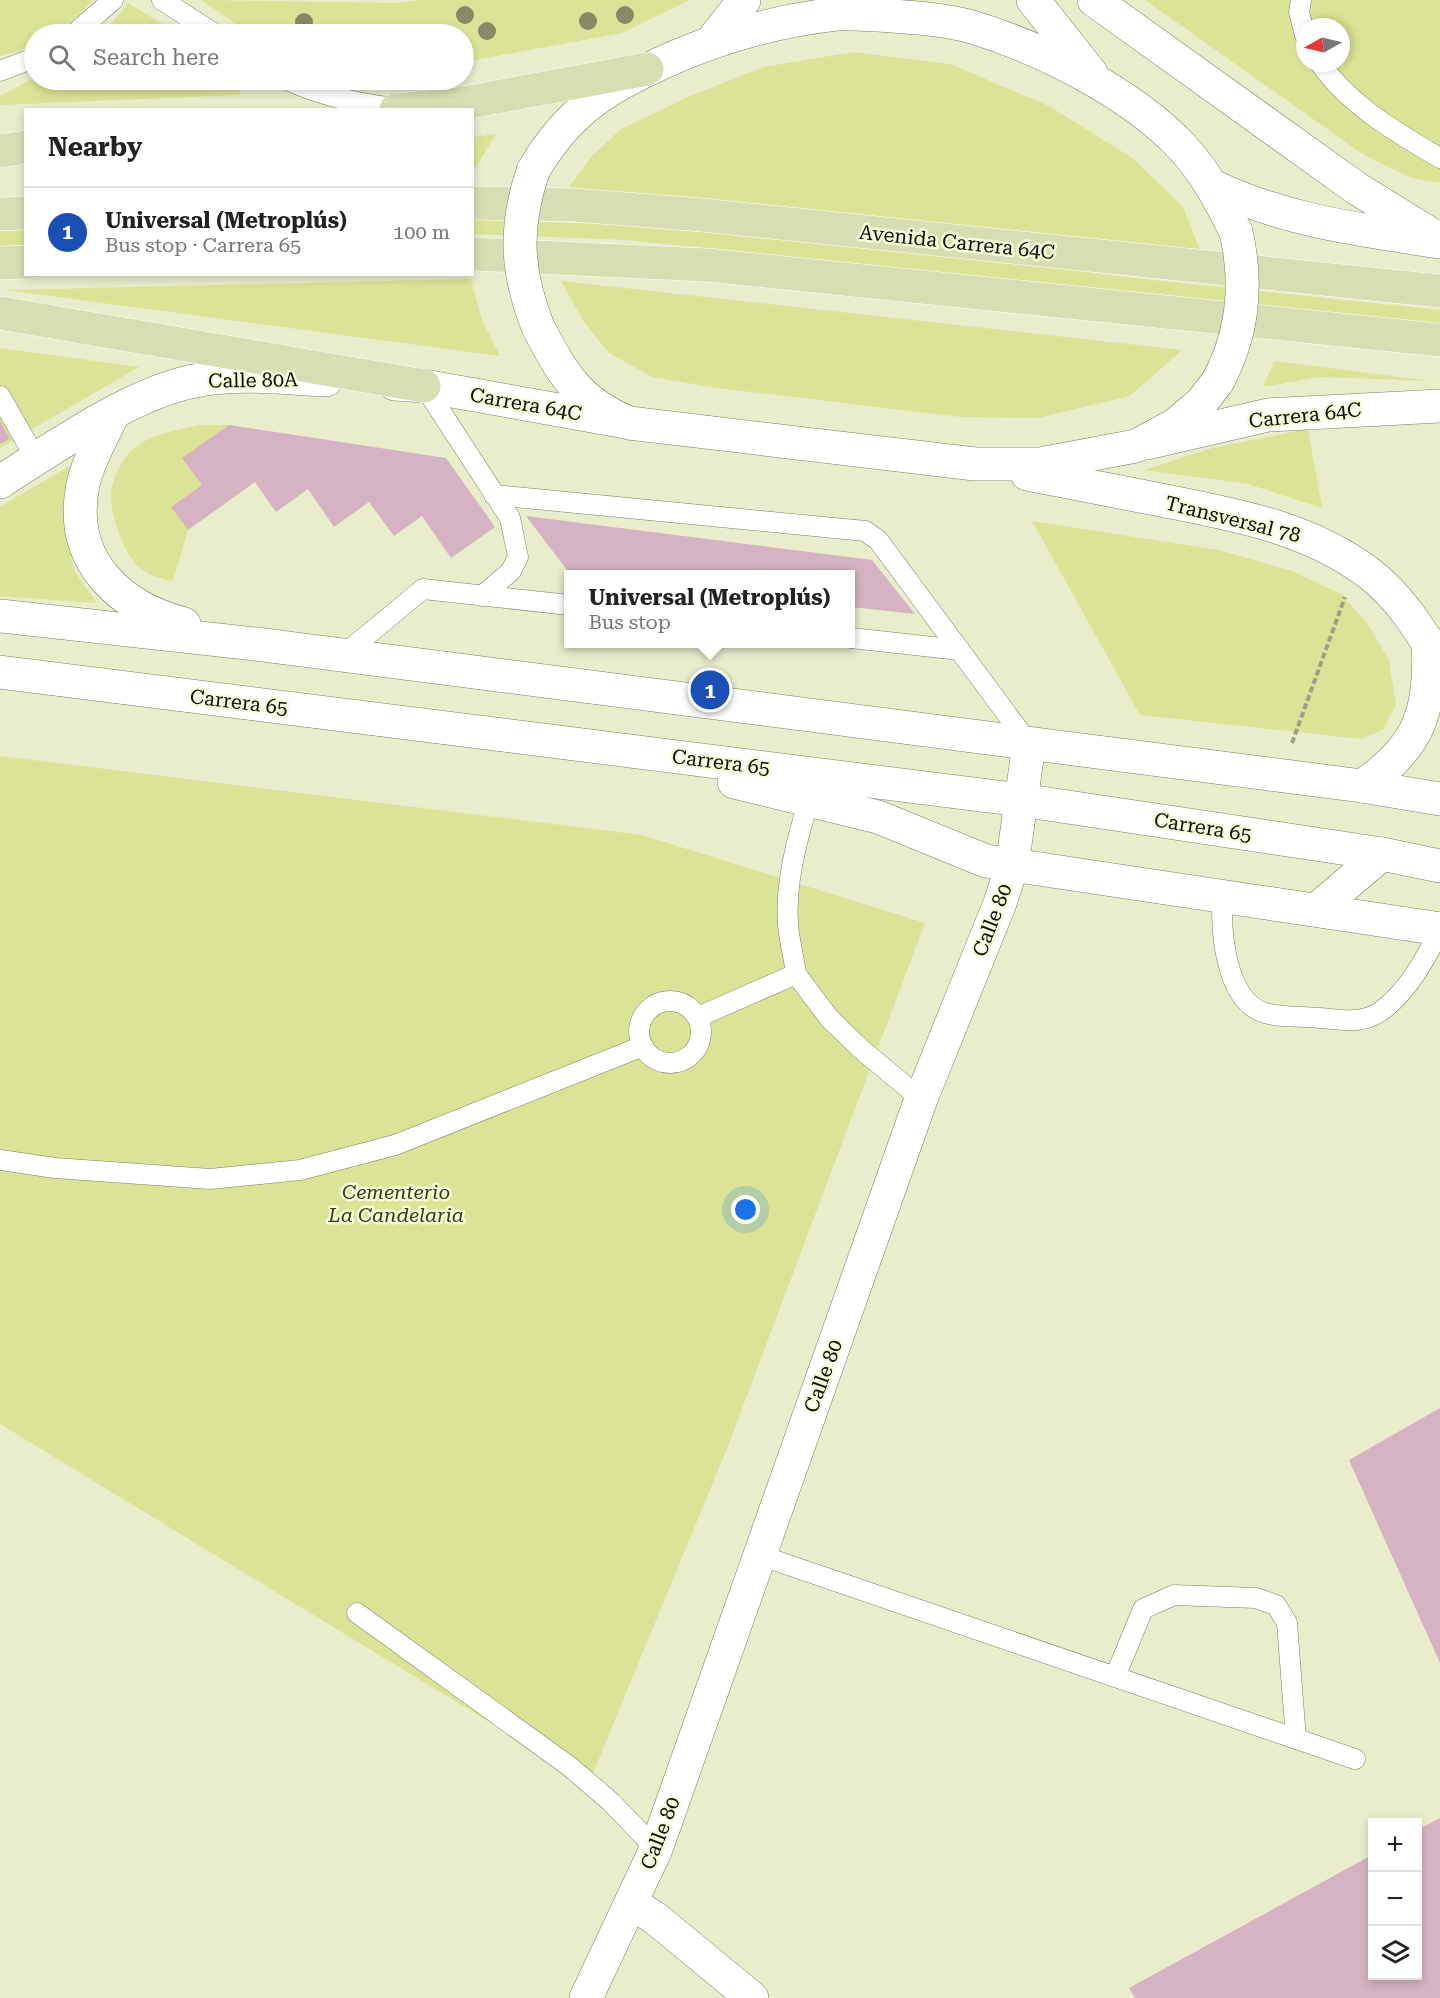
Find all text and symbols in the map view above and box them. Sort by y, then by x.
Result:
north arrow [1296,18,1350,72]
search box [24,24,474,90]
icon: search [45,41,78,74]
text: Search here [93,45,219,70]
text: Nearby [48,132,142,162]
text: Universal (Metroplús) [105,208,347,233]
text: 1 [62,220,73,244]
text: 100 m [393,220,450,244]
street label: Avenida Carrera 64C [858,220,1056,264]
text: Bus stop · Carrera 65 [105,233,301,257]
street label: Calle 80A [208,367,298,393]
street label: Carrera 64C [468,382,584,426]
street label: Carrera 64C [1248,397,1362,433]
street label: Transversal 78 [1163,491,1303,547]
popup [564,570,855,648]
text: Universal (Metroplús) [589,585,830,610]
text: Bus stop [589,610,671,634]
pin: 1 [690,668,730,712]
street label: Carrera 65 [189,684,289,720]
street label: Carrera 65 [671,744,771,780]
street label: Carrera 65 [1152,807,1254,847]
street label: Calle 80 [967,880,1017,960]
park label: Cementerio La Candelaria [327,1180,464,1227]
your location [731,1195,760,1224]
street label: Calle 80 [799,1336,847,1416]
street label: Calle 80 [635,1793,685,1873]
map controls [1368,1818,1422,1980]
button: + [1368,1818,1422,1872]
button: − [1368,1872,1422,1926]
button: layers [1368,1926,1422,1980]

